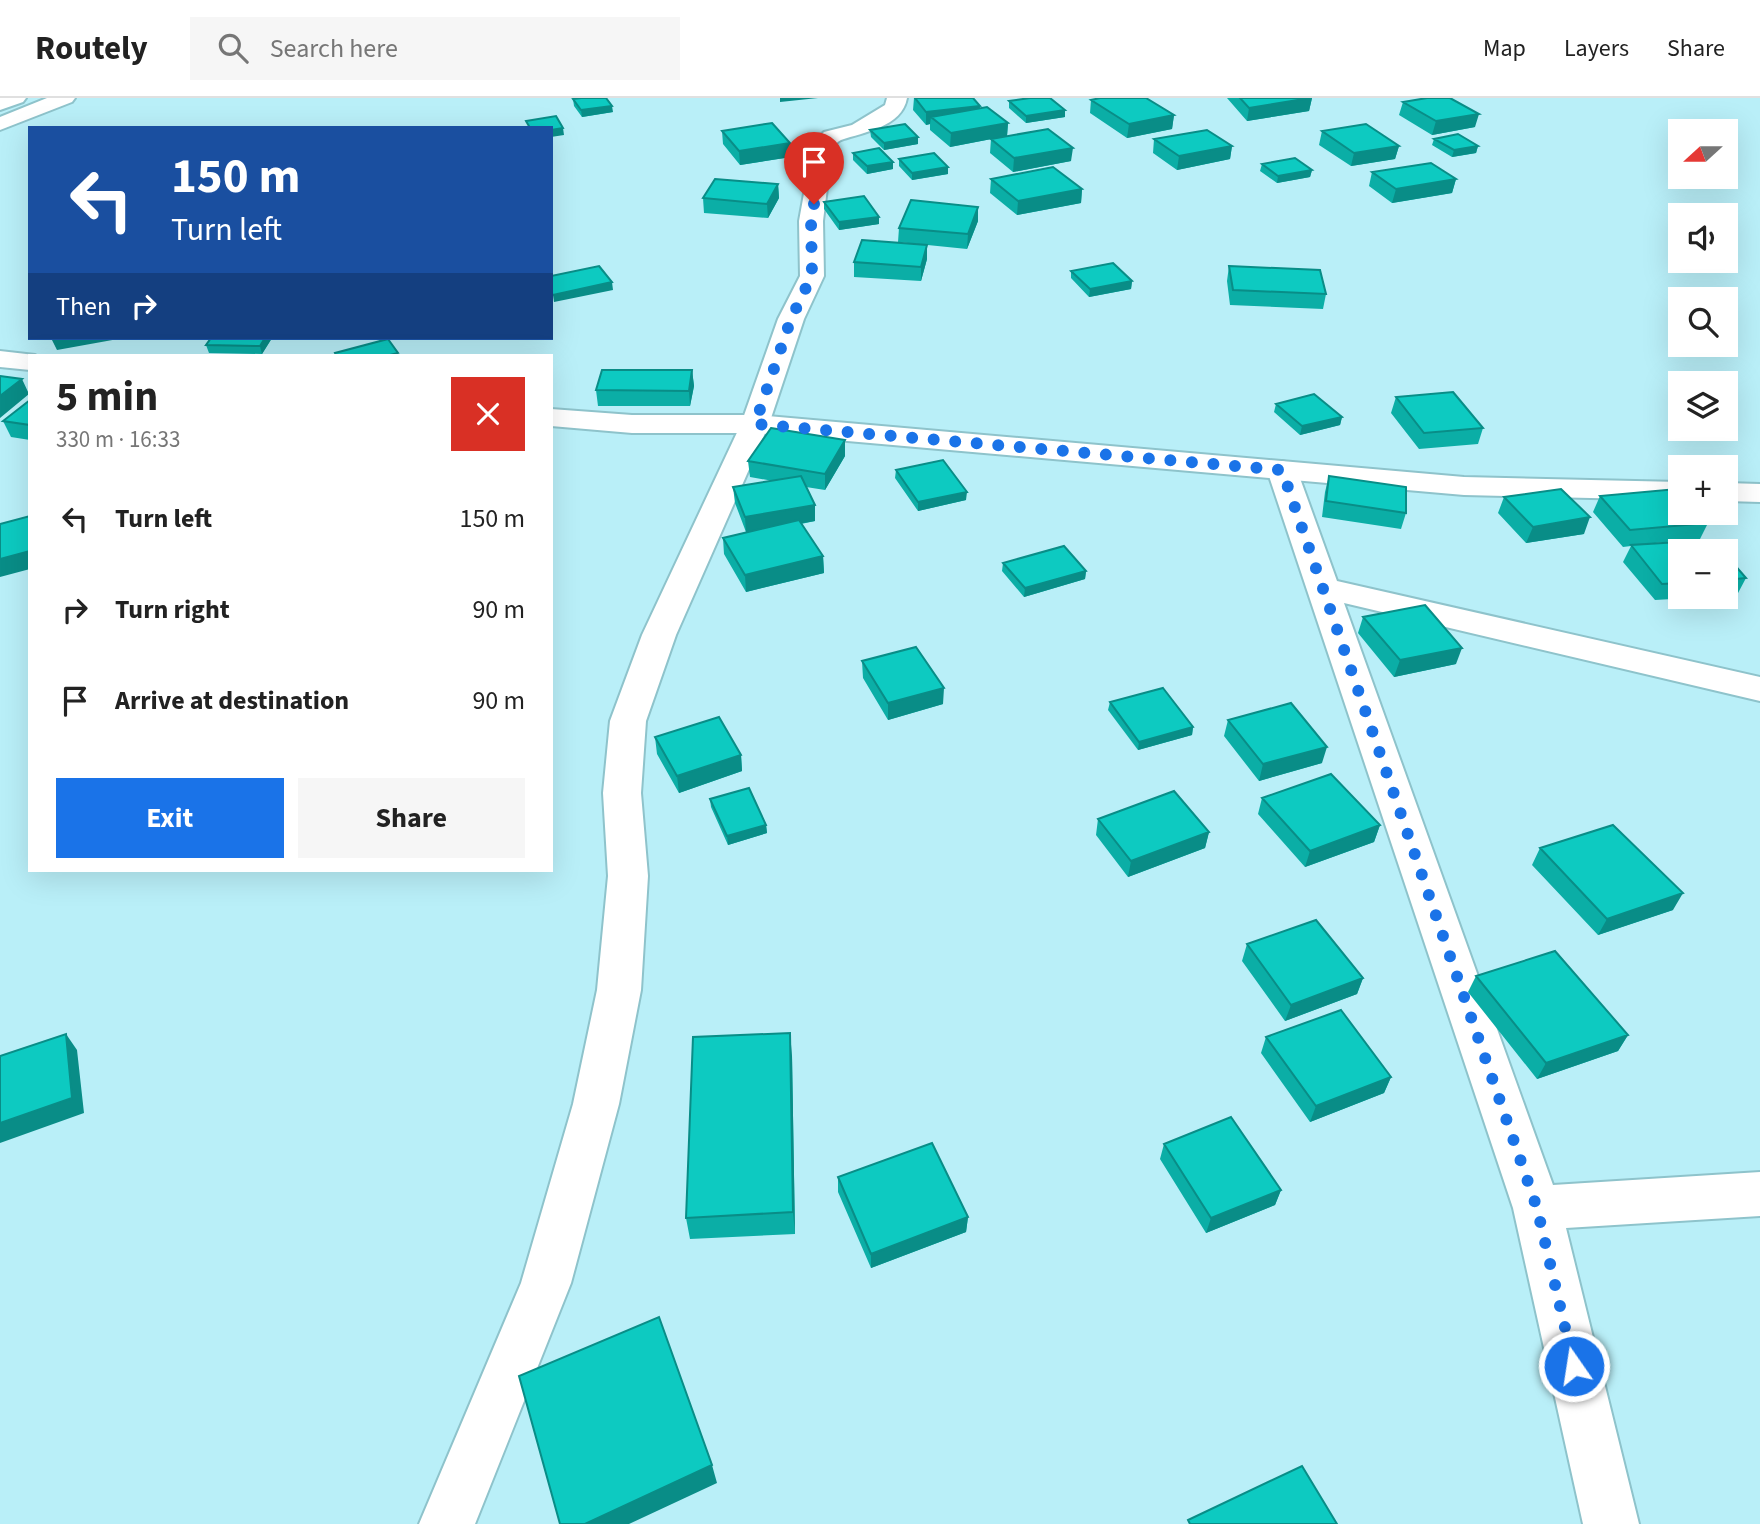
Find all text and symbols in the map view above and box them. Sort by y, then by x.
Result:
search box [190,17,680,80]
text: Routely [35,25,148,72]
icon: search [214,29,252,67]
text: Search here [270,30,398,67]
text: Map [1483,31,1526,66]
text: Layers [1564,31,1629,66]
text: Share [1667,31,1725,66]
north arrow [1668,119,1738,189]
map controls [1668,119,1738,609]
pin [784,132,844,204]
text: 150 m [171,142,300,212]
icon: arrive [795,143,833,181]
icon: left [56,154,147,245]
button: sound [1668,203,1738,273]
text: Turn left [171,207,282,253]
icon: right [125,287,163,325]
button: search [1668,287,1738,357]
text: Then [56,288,111,325]
text: 5 min [56,367,158,427]
button: layers [1668,371,1738,441]
button: close [451,377,525,451]
text: 330 m · 16:33 [56,423,180,456]
button: + [1668,455,1738,525]
icon: left [56,500,94,538]
text: Turn left [115,500,212,537]
text: 150 m [459,500,525,537]
button: − [1668,539,1738,609]
icon: right [56,591,94,629]
text: Turn right [115,591,230,628]
text: 90 m [472,591,525,628]
icon: arrive [56,682,94,720]
text: Arrive at destination [115,682,349,719]
text: 90 m [472,682,525,719]
button: Exit [56,778,284,858]
button: Share [298,778,525,858]
position arrow [1537,1329,1611,1403]

